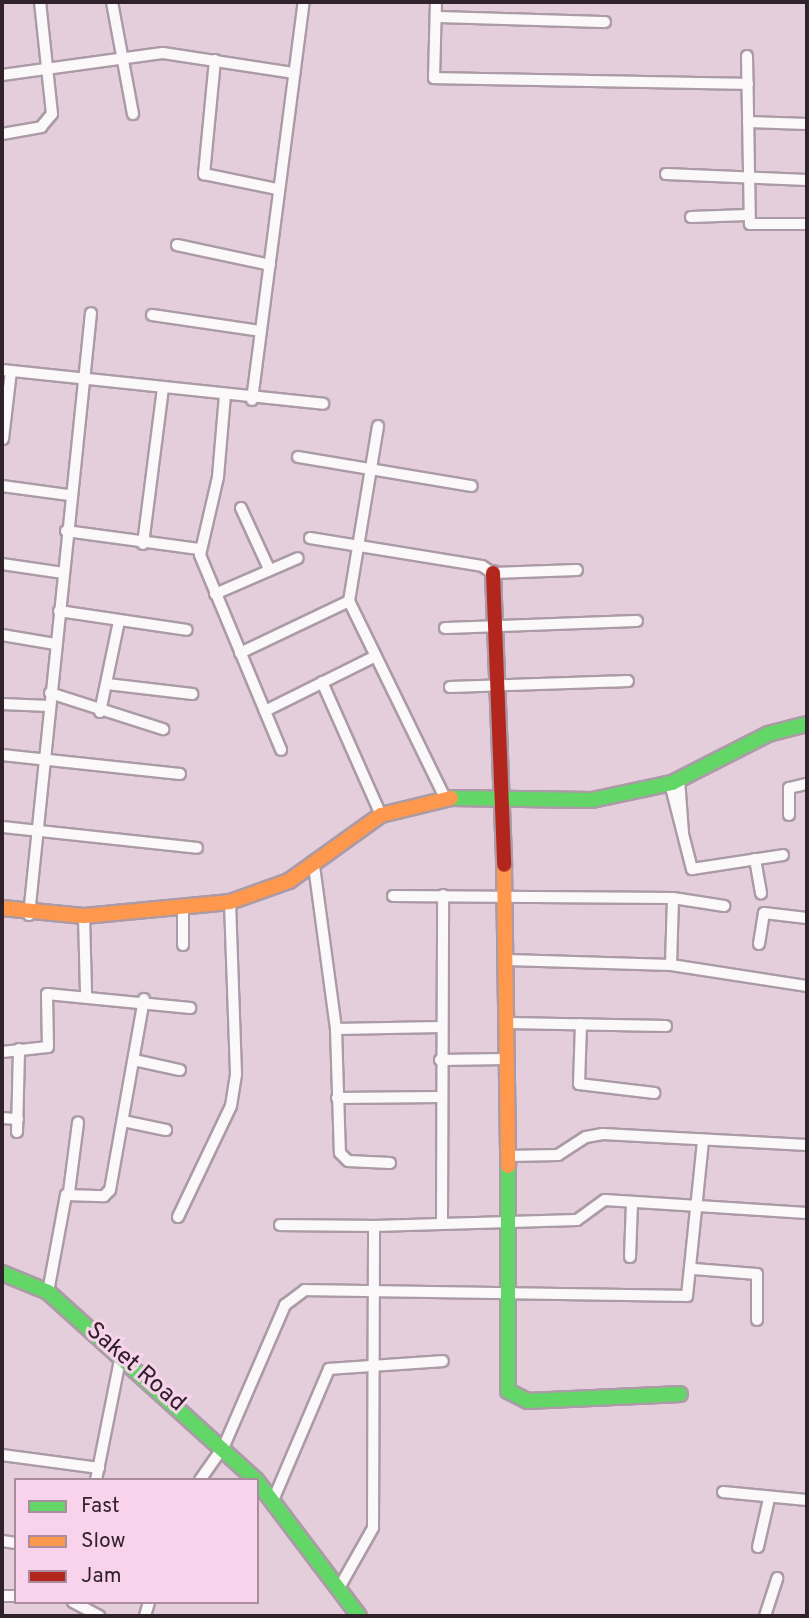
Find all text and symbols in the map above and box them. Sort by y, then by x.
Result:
street label: Saket Road [80,1317,190,1419]
legend [14,1478,259,1604]
text: Fast [81,1493,120,1520]
text: Slow [81,1528,126,1555]
text: Jam [81,1563,122,1590]

